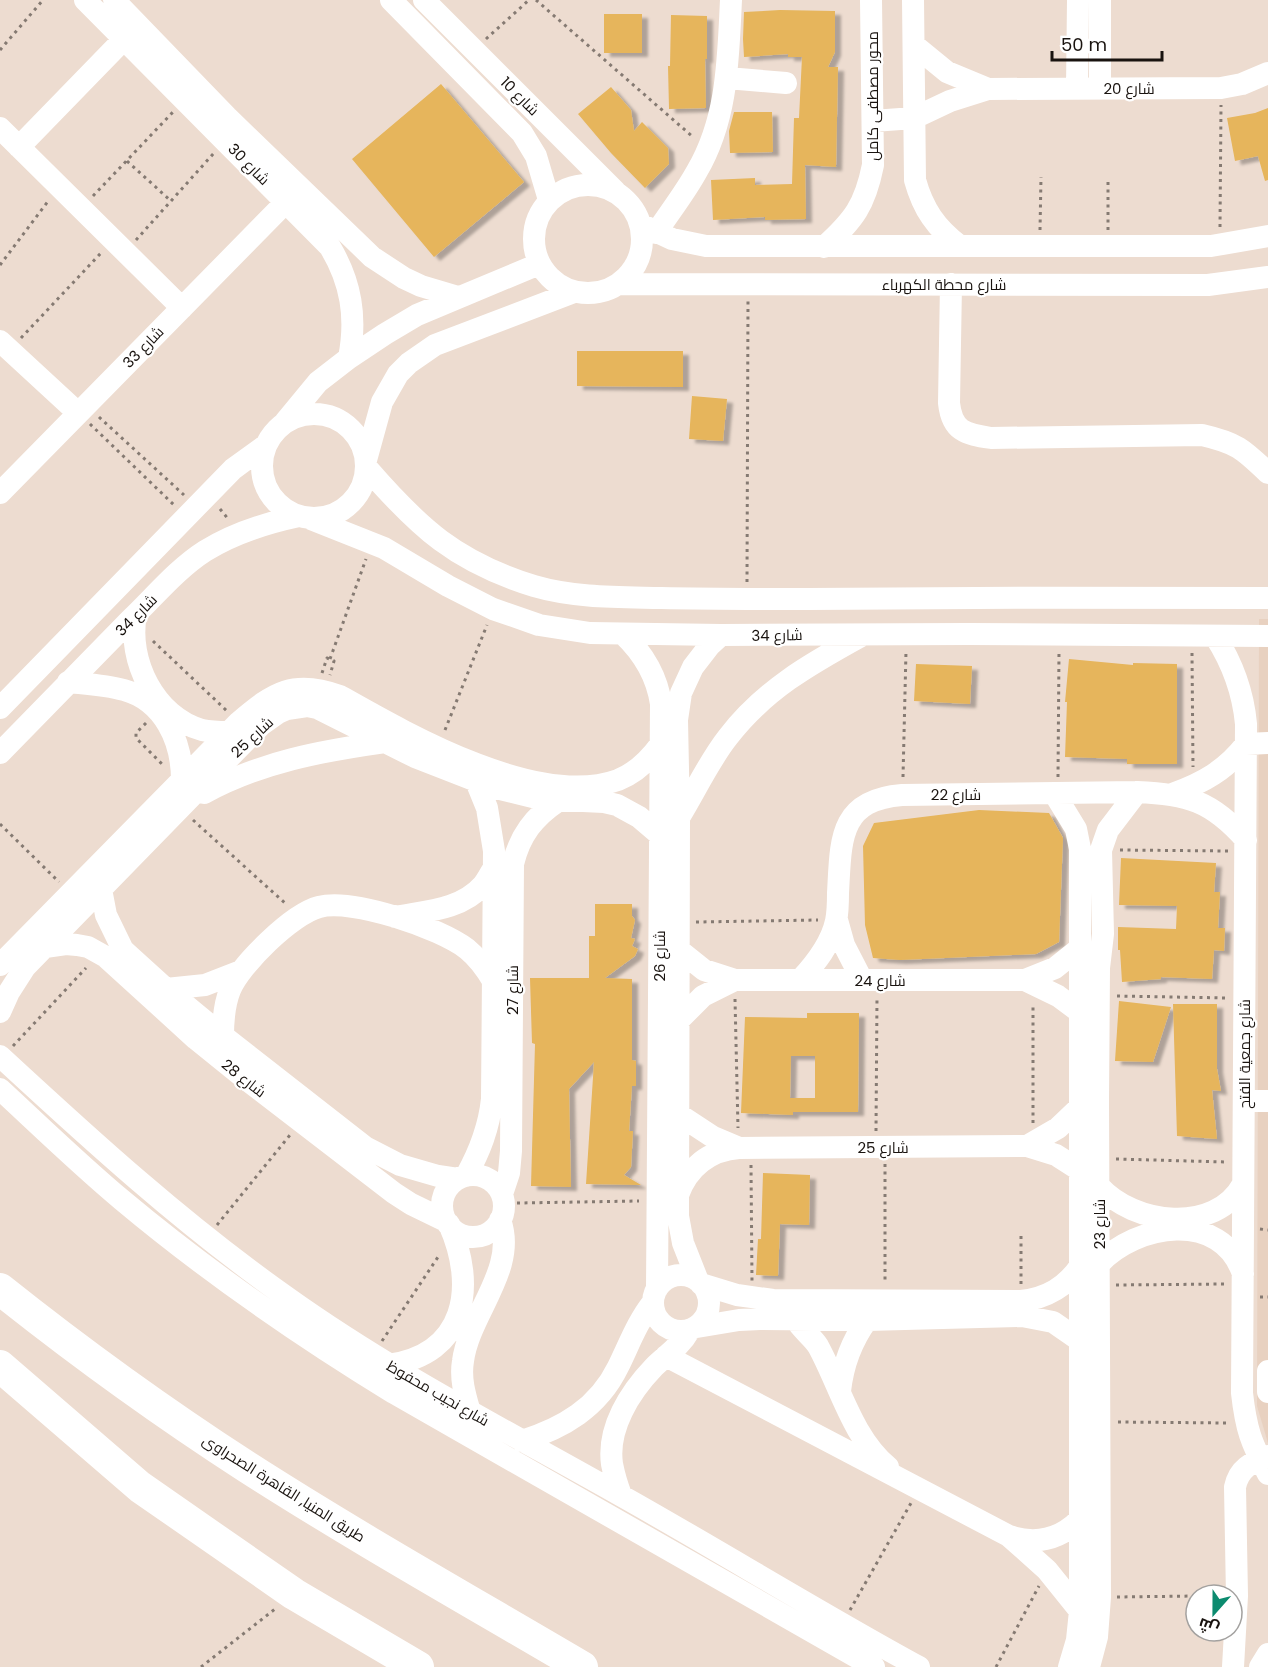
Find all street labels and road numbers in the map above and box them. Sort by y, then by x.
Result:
street label: محور مصطفى كامل [862,31,883,161]
street label: شارع 10 [495,72,544,121]
street label: شارع 20 [1103,78,1155,100]
street label: شارع 30 [223,138,275,190]
street label: شارع محطة الكهرباء [882,274,1006,296]
street label: شارع 33 [118,321,169,373]
street label: شارع 34 [110,589,162,641]
street label: شارع 34 [751,624,803,647]
street label: شارع 25 [226,712,279,763]
street label: شارع 22 [931,784,981,806]
street label: شارع 26 [649,930,671,982]
street label: شارع 27 [502,965,524,1015]
street label: شارع 24 [854,970,906,992]
street label: شارع جمعية الفتح [1234,999,1256,1109]
street label: شارع 28 [217,1054,271,1103]
street label: شارع 25 [857,1137,909,1159]
street label: شارع 23 [1089,1199,1111,1249]
street label: شارع نجيب محفوظ [382,1355,493,1432]
street label: طريق المنيا, القاهرة الصحراوى [199,1429,369,1547]

